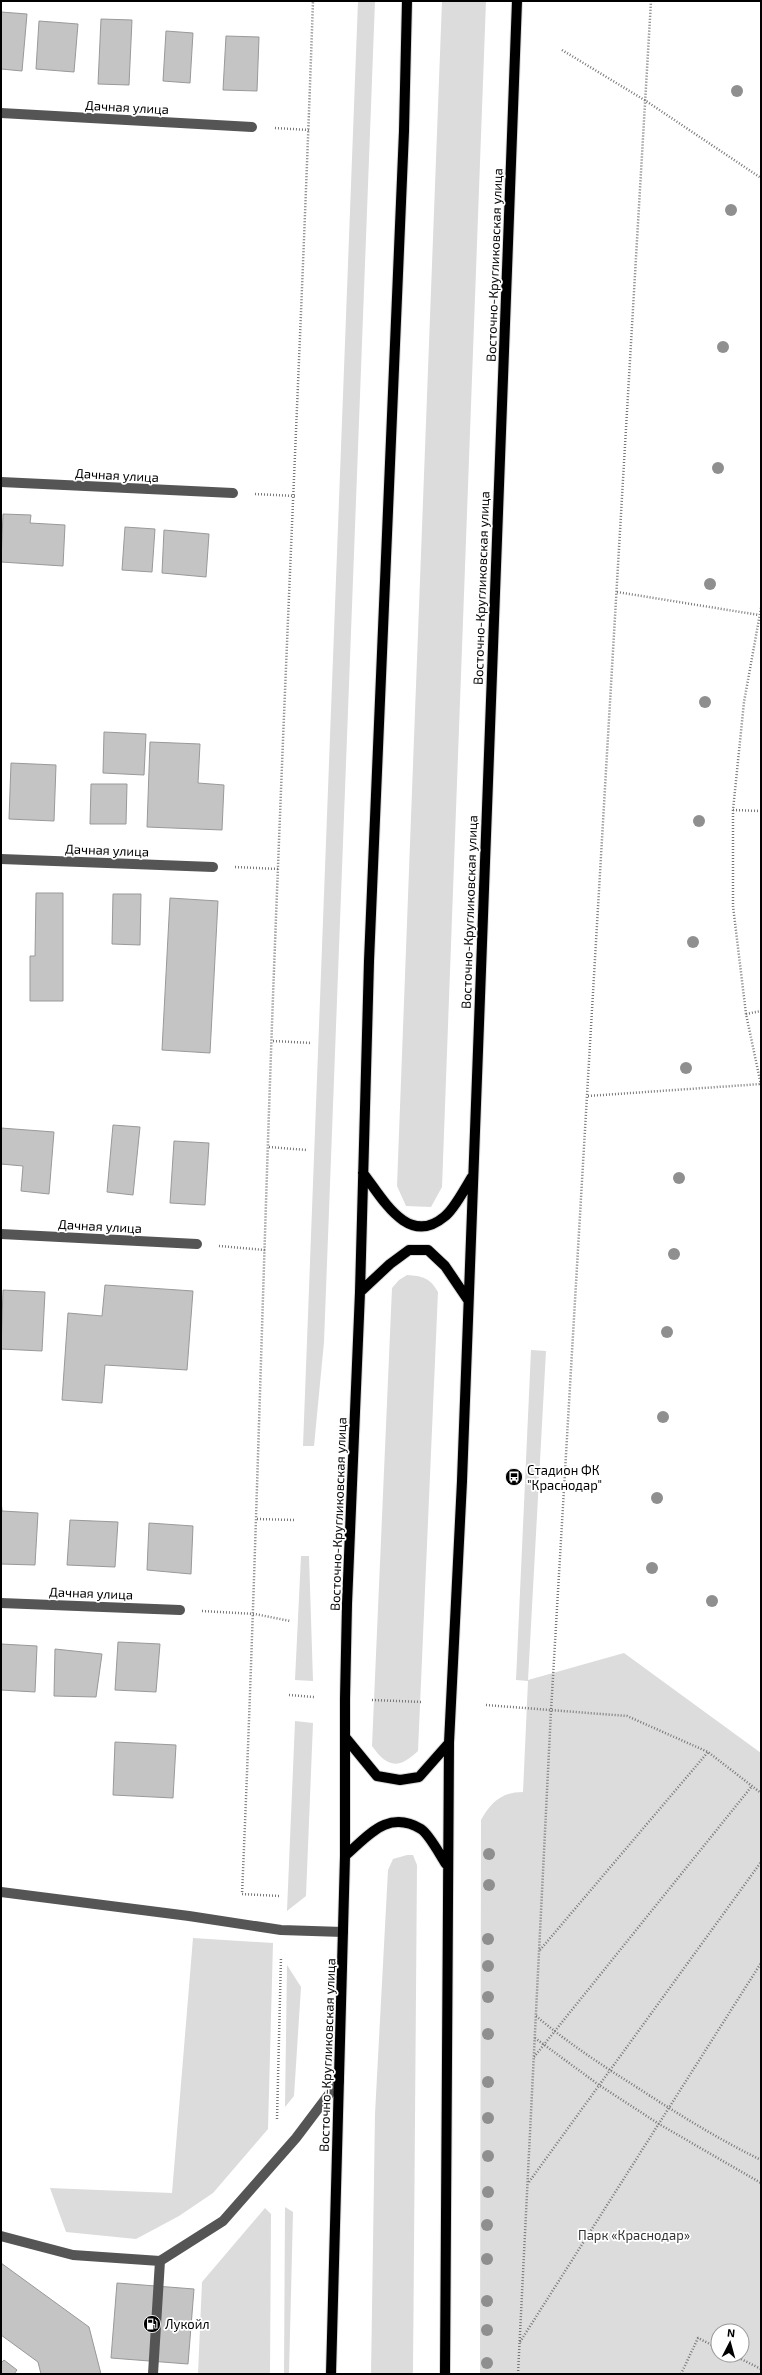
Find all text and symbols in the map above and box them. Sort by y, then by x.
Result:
street label: Дачная улица [85,97,169,117]
street label: Восточно-Кругликовская улица [483,168,505,362]
street label: Дачная улица [75,465,159,485]
street label: Восточно-Кругликовская улица [470,491,492,685]
street label: Восточно-Кругликовская улица [458,815,480,1009]
street label: Дачная улица [65,841,149,859]
street label: Дачная улица [58,1216,142,1236]
street label: Восточно-Кругликовская улица [327,1417,349,1611]
place label: Стадион ФК "Краснодар" [527,1462,602,1493]
bus stop icon: Стадион ФК "Краснодар" [504,1467,524,1487]
street label: Дачная улица [49,1584,133,1602]
street label: Восточно-Кругликовская улица [316,1958,338,2152]
park label: Парк «Краснодар» [578,2227,690,2243]
fuel station icon: Лукойл [142,2314,162,2334]
place label: Лукойл [165,2316,210,2332]
north arrow [710,2323,750,2363]
text: N [726,2326,736,2339]

